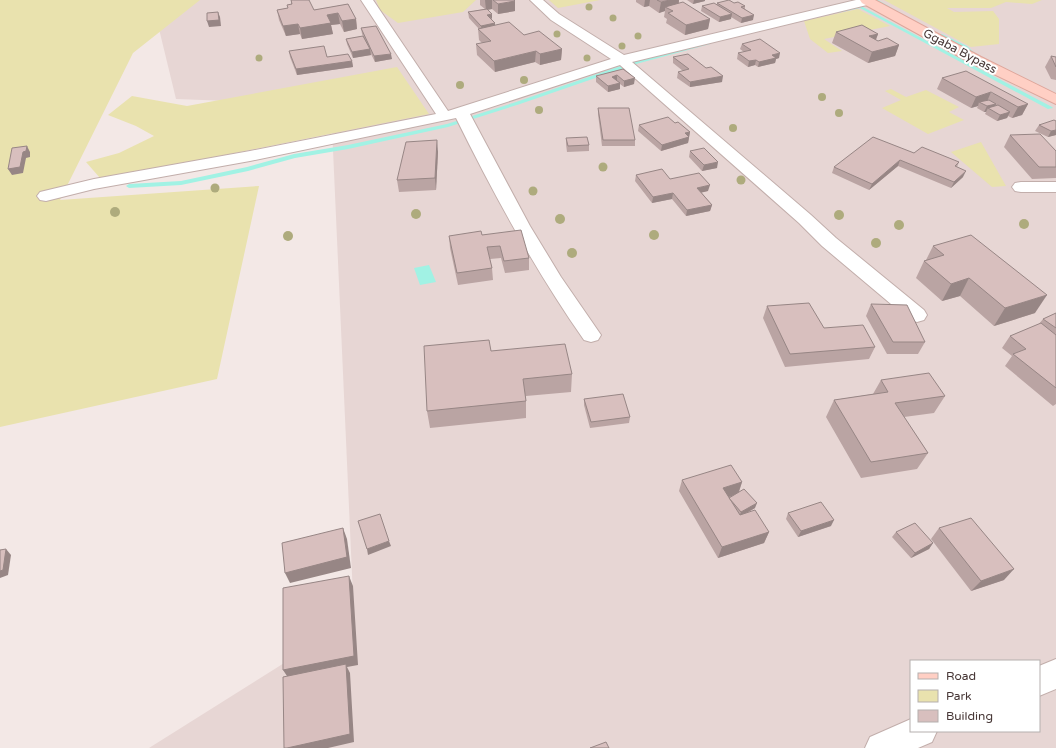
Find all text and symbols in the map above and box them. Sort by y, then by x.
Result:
street label: Ggaba Bypass [921,26,999,76]
legend [910,660,1040,732]
text: Road [946,669,976,683]
text: Park [946,689,972,703]
text: Building [946,709,993,723]

